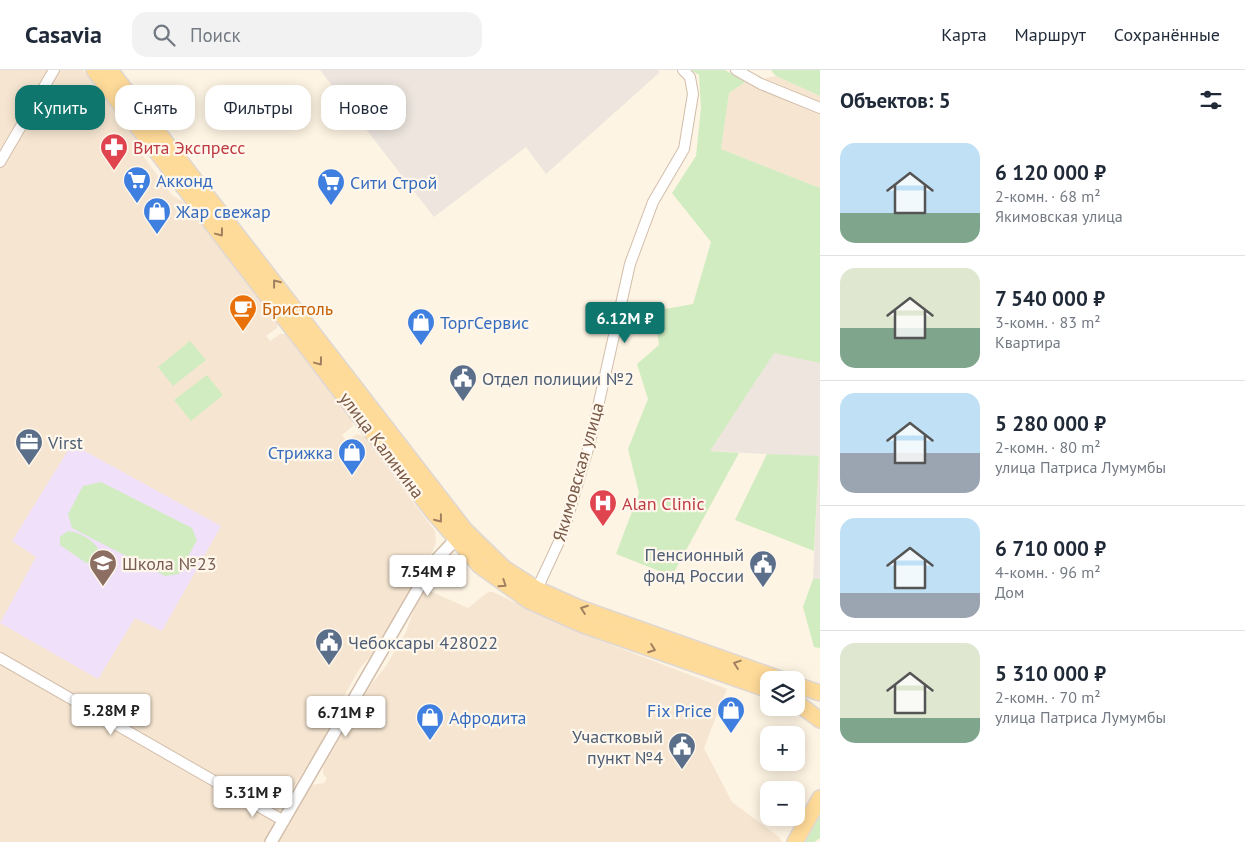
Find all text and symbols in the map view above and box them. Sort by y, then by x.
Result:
search box [132,12,482,57]
text: Casavia [25,19,102,50]
icon: search [150,21,178,49]
text: Поиск [190,23,241,47]
text: Карта [941,23,987,46]
text: Маршрут [1015,23,1086,46]
text: Сохранённые [1114,23,1220,46]
chip: Купить [15,85,105,130]
chip: Снять [115,85,195,130]
chip: Фильтры [205,85,311,130]
chip: Новое [321,85,406,130]
icon: filters [1197,86,1225,114]
text: Объектов: 5 [840,87,951,114]
pharmacy icon: Вита Экспресс [99,132,129,171]
place label: Вита Экспресс [133,136,245,159]
text: 6 120 000 ₽ [995,159,1106,186]
icon: home [880,163,940,223]
supermarket icon: Акконд [122,165,152,204]
supermarket icon: Сити Строй [316,167,346,206]
place label: Акконд [156,169,213,192]
place label: Сити Строй [350,171,437,194]
text: 2-комн. · 68 m² [995,186,1101,206]
shop icon: Жар свежар [142,196,172,235]
place label: Жар свежар [175,200,271,223]
text: Якимовская улица [995,206,1123,226]
one-way arrow [214,227,223,237]
one-way arrow [273,280,281,289]
text: 7 540 000 ₽ [995,285,1105,312]
icon: home [880,288,940,348]
cafe icon: Бристоль [228,293,258,332]
place label: Бристоль [262,297,333,320]
pin: 6.12M ₽ [579,302,671,344]
shop icon: ТоргСервис [406,307,436,346]
text: 6.12M ₽ [596,308,654,328]
place label: ТоргСервис [440,311,529,334]
text: 3-комн. · 83 m² [995,312,1101,332]
text: Квартира [995,332,1061,352]
one-way arrow [313,356,321,365]
public building icon: Отдел полиции №2 [448,363,478,402]
place label: Отдел полиции №2 [482,367,634,390]
street label: улица Калинина [334,387,430,503]
street label: Якимовская улица [547,400,609,544]
text: 5 280 000 ₽ [995,410,1106,437]
icon: home [880,413,940,473]
office icon: Virst [14,427,44,466]
place label: Virst [47,431,83,454]
shop icon: Стрижка [337,437,367,476]
text: 2-комн. · 80 m² [995,437,1101,457]
place label: Стрижка [268,441,333,464]
text: улица Патриса Лумумбы [995,457,1166,477]
hospital icon: Alan Clinic [588,488,618,527]
place label: Alan Clinic [622,492,705,515]
one-way arrow [433,513,441,522]
text: 6 710 000 ₽ [995,535,1106,562]
icon: home [880,538,940,598]
place label: Пенсионный фонд России [643,543,744,587]
school or university icon: Школа №23 [88,548,118,587]
public building icon: Пенсионный фонд России [748,549,778,588]
place label: Школа №23 [122,552,217,575]
pin: 7.54M ₽ [382,554,474,597]
text: 7.54M ₽ [400,561,456,581]
text: 4-комн. · 96 m² [995,562,1101,582]
one-way arrow [498,578,507,587]
text: Дом [995,582,1024,602]
one-way arrow [580,605,589,615]
public building icon: Чебоксары 428022 [314,627,344,666]
place label: Чебоксары 428022 [348,631,498,654]
one-way arrow [647,644,655,654]
one-way arrow [733,660,741,670]
text: 5 310 000 ₽ [995,660,1106,687]
icon: home [880,663,940,723]
map controls [760,671,805,826]
button: layers [760,671,805,716]
text: 2-комн. · 70 m² [995,687,1101,707]
pin: 5.28M ₽ [65,694,157,736]
shop icon: Fix Price [716,695,746,734]
pin: 6.71M ₽ [300,696,392,738]
place label: Fix Price [647,699,712,722]
text: 5.28M ₽ [82,700,140,720]
text: 6.71M ₽ [317,702,375,722]
shop icon: Афродита [415,702,445,741]
place label: Афродита [449,706,526,729]
text: улица Патриса Лумумбы [995,707,1166,727]
place label: Участковый пункт №4 [572,725,663,769]
button: + [760,726,805,771]
public building icon: Участковый пункт №4 [667,731,697,770]
pin: 5.31M ₽ [207,776,299,818]
button: − [760,781,805,826]
text: 5.31M ₽ [224,782,282,802]

